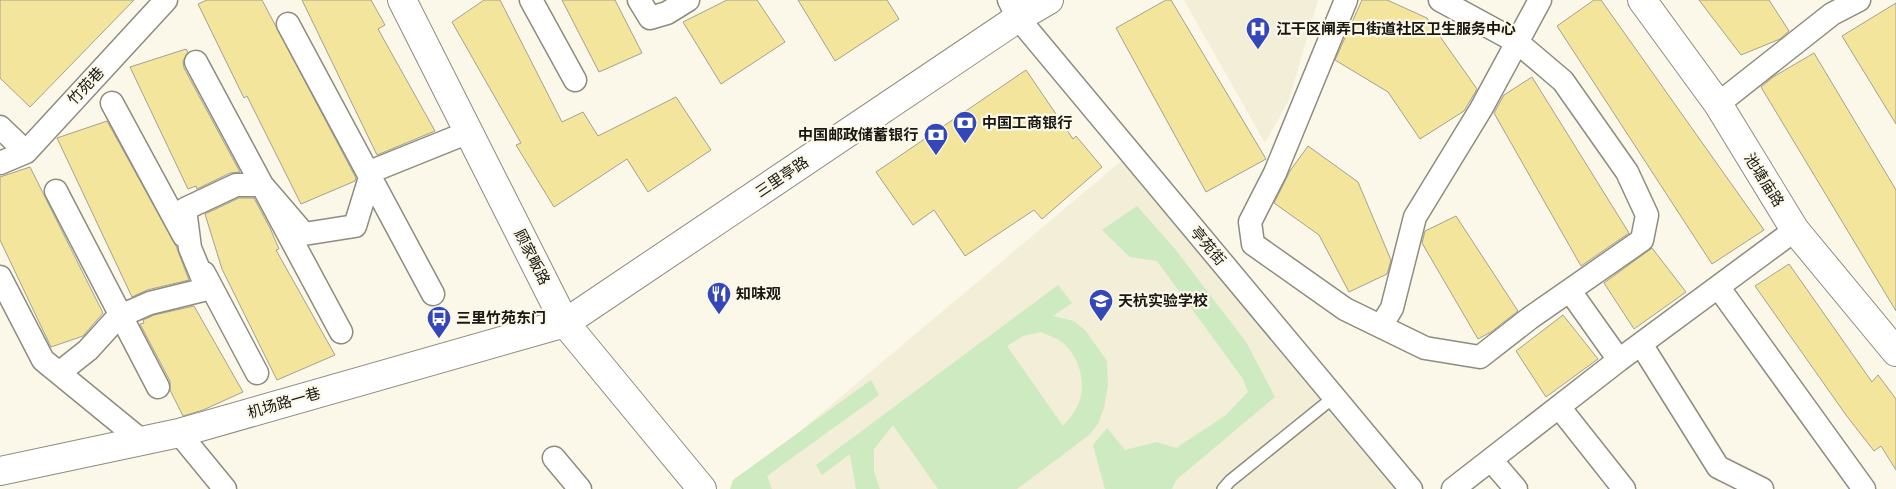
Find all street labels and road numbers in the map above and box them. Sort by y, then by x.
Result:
street label: 竹苑巷 [64,63,107,108]
street label: 池塘庙路 [1741,150,1788,210]
street label: 三里亭路 [752,153,811,200]
street label: 亭苑街 [1187,223,1229,268]
street label: 顾家畈路 [511,226,554,287]
street label: 机场路一巷 [245,384,322,421]

